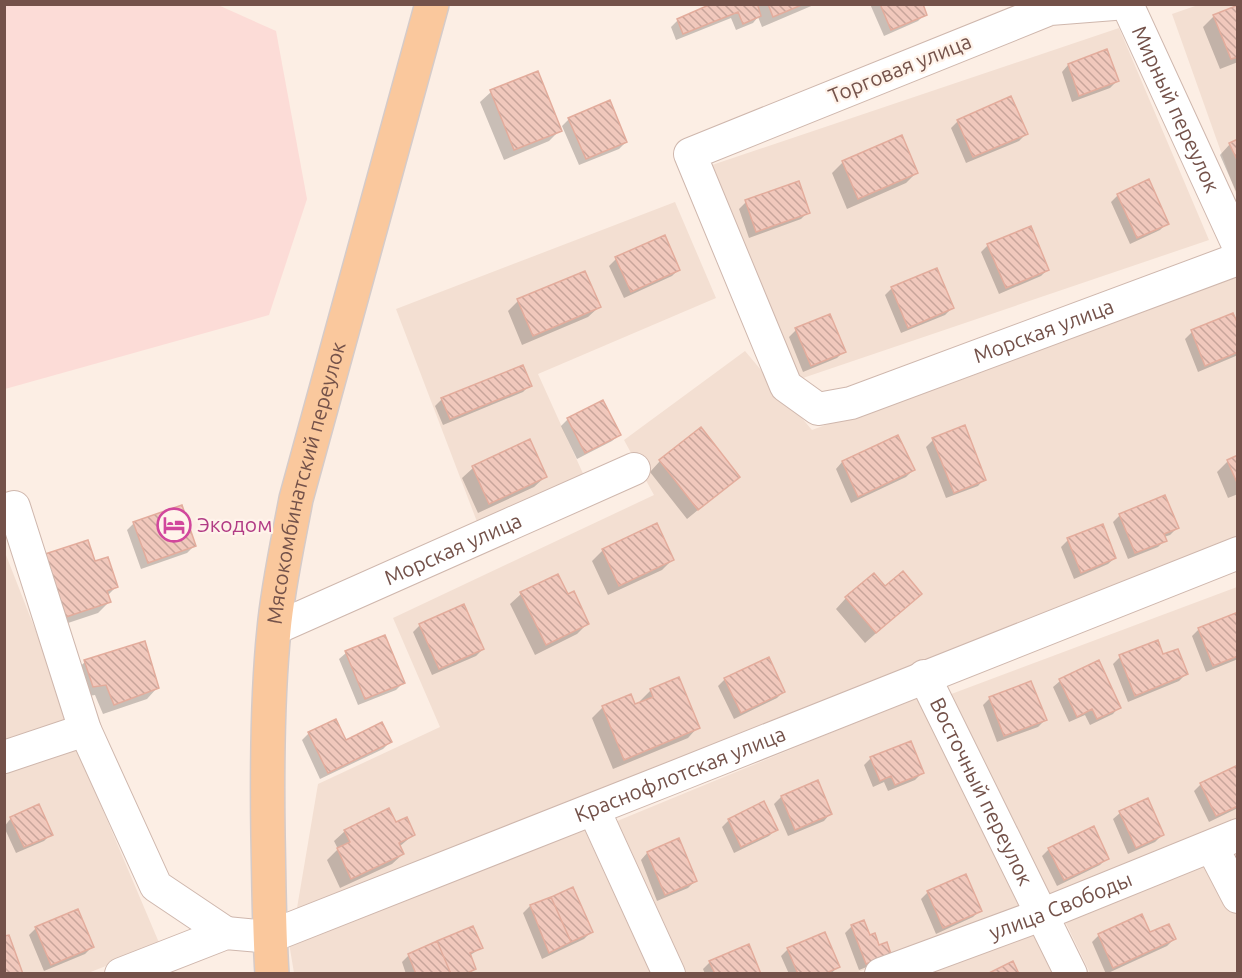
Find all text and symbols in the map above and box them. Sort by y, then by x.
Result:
street label: Мирный переулок [1128,22,1225,196]
street label: Торговая улица [825,28,975,108]
street label: Морская улица [970,293,1117,367]
street label: Мясокомбинатский переулок [262,339,350,625]
hotel icon: Экодом [156,507,192,543]
street label: Морская улица [380,507,525,589]
place label: Экодом [197,512,272,536]
street label: Восточный переулок [926,693,1038,889]
street label: Краснофлотская улица [571,721,789,826]
street label: улица Свободы [986,866,1135,944]

